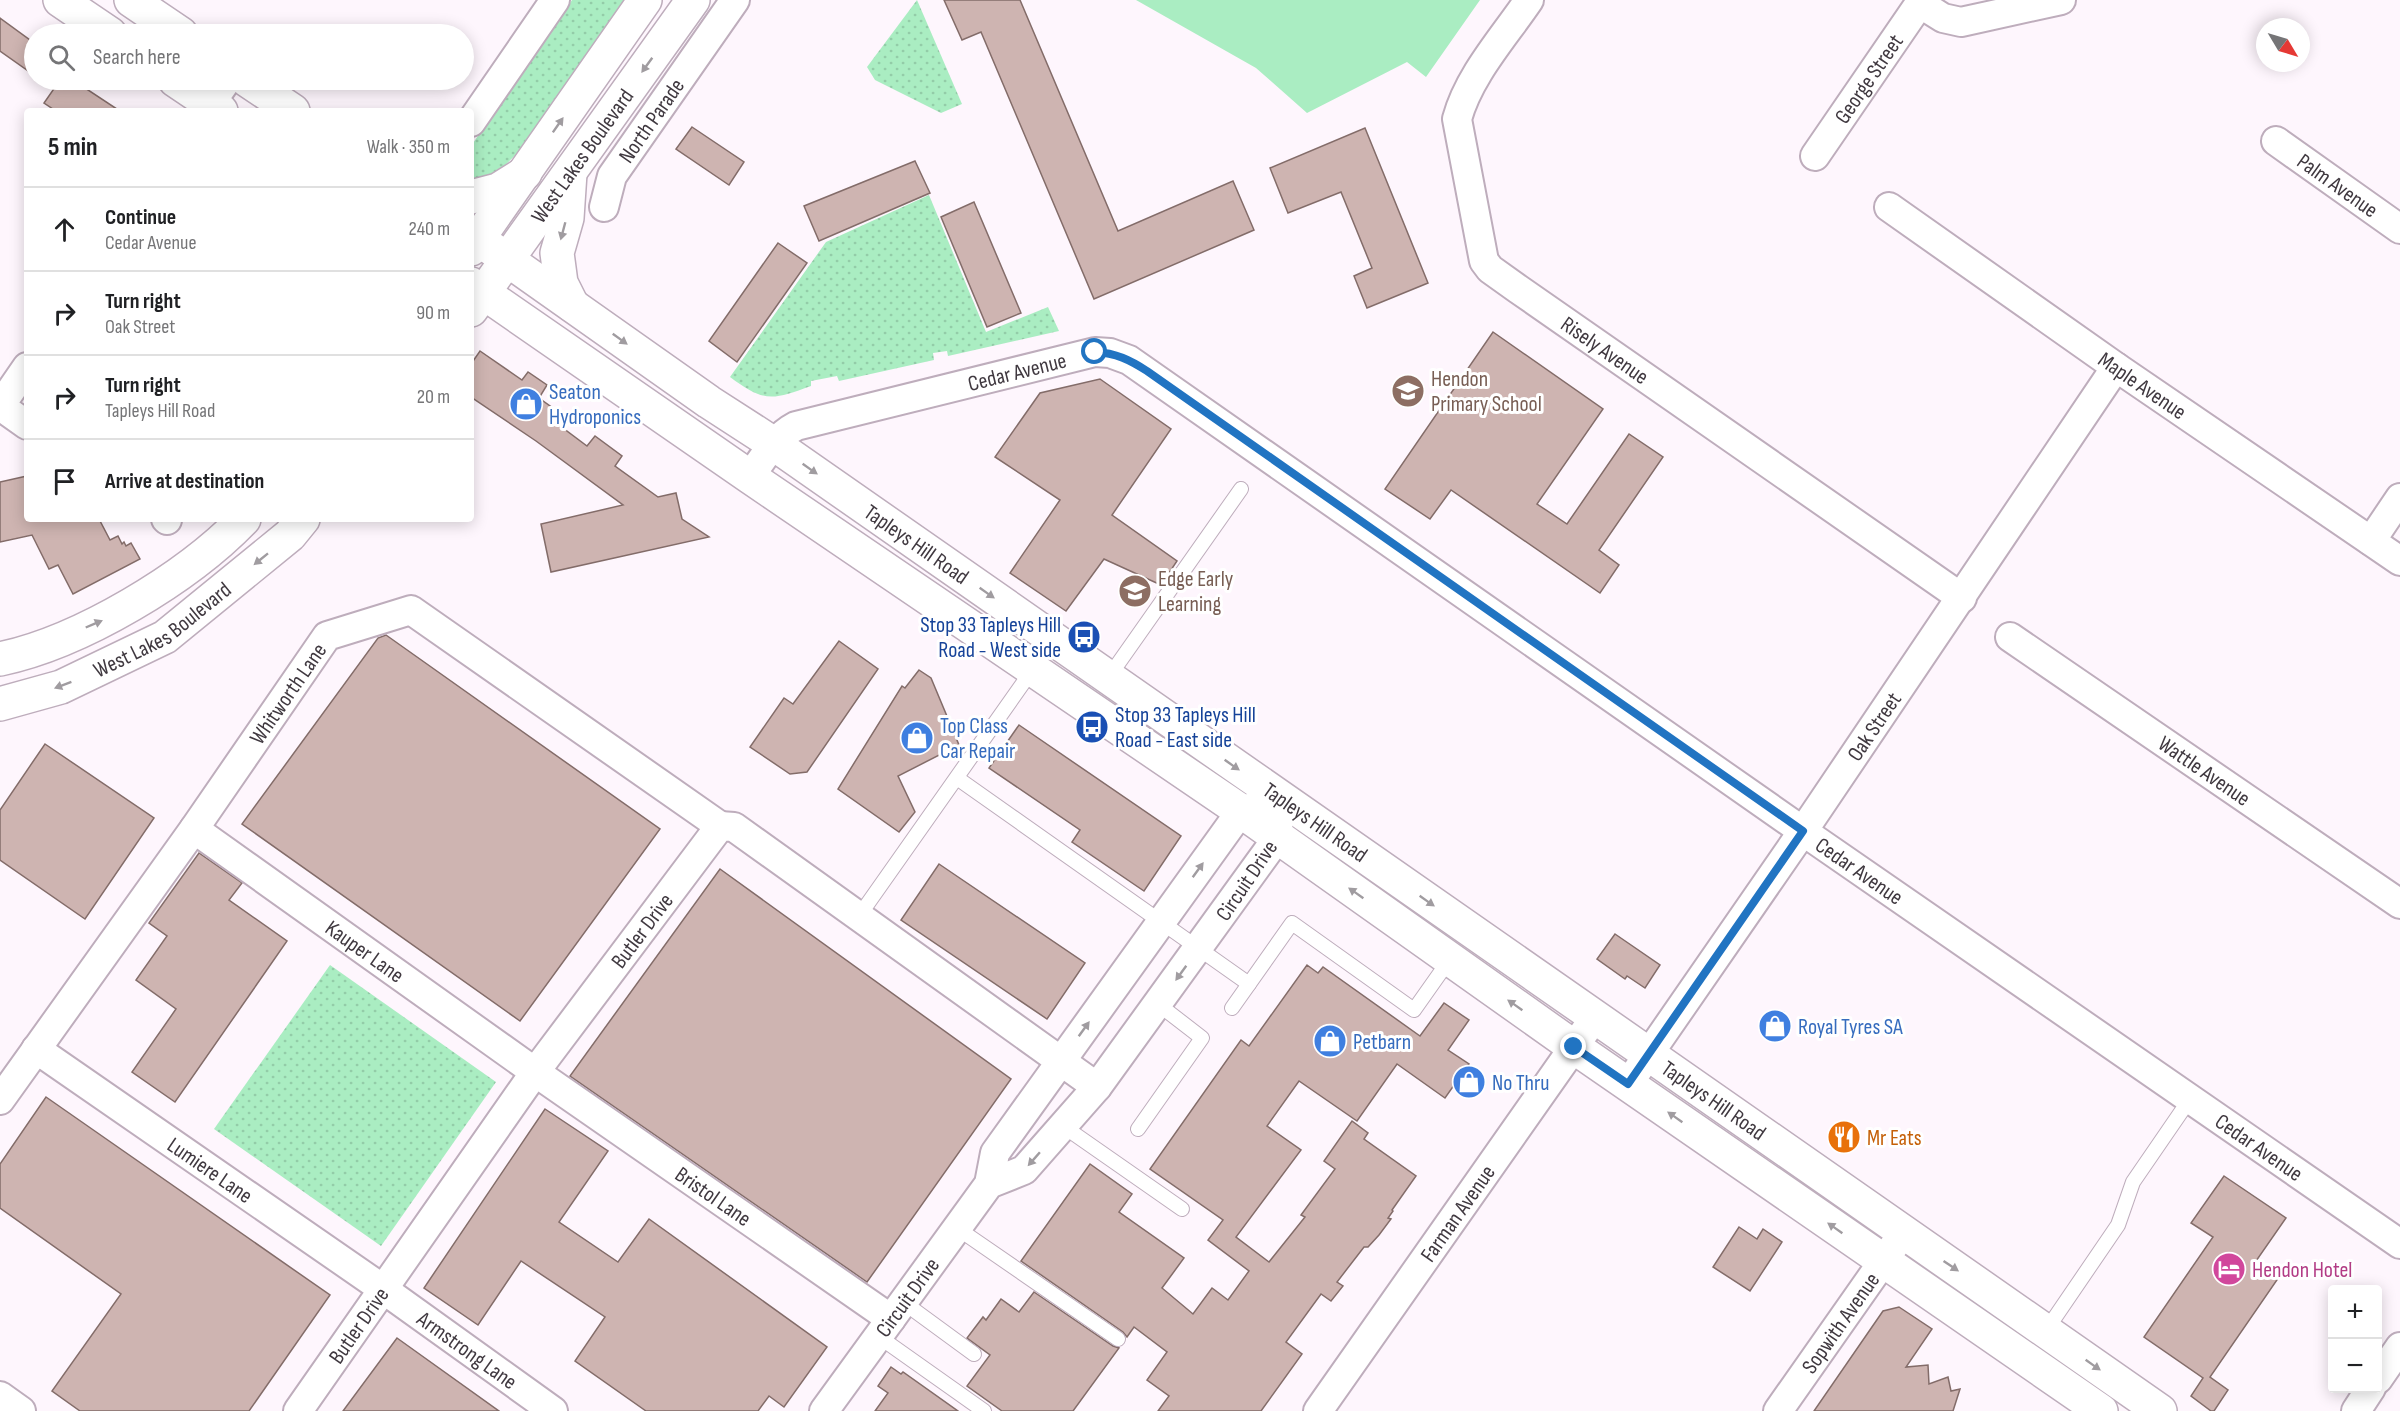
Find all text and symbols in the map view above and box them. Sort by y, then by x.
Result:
north arrow [2256,18,2310,72]
search box [24,24,474,90]
street label: George Street [1829,29,1910,129]
icon: search [45,41,78,74]
text: Search here [93,44,180,71]
one-way arrow [642,57,654,72]
street label: North Parade [613,74,691,168]
street label: West Lakes Boulevard [526,84,640,229]
one-way arrow [552,117,564,133]
text: 5 min [48,132,98,163]
text: Walk · 350 m [367,135,450,159]
street label: Palm Avenue [2291,148,2383,224]
text: Continue [105,204,176,231]
icon: ahead [48,213,81,246]
text: 240 m [409,217,450,241]
one-way arrow [558,222,568,240]
text: Cedar Avenue [105,231,196,255]
text: Turn right [105,288,181,315]
icon: right [48,297,81,330]
text: 90 m [416,301,450,325]
street label: Risely Avenue [1555,311,1653,391]
text: Oak Street [105,315,175,339]
one-way arrow [612,332,627,344]
route start [1081,338,1107,364]
street label: Maple Avenue [2092,347,2191,426]
street label: Cedar Avenue [965,348,1069,398]
place label: Hendon Primary School [1431,366,1542,418]
text: Turn right [105,372,181,399]
school or university icon: Hendon Primary School [1390,373,1426,409]
place label: Seaton Hydroponics [549,379,641,431]
icon: right [48,381,81,414]
text: 20 m [417,385,450,409]
shop icon: Seaton Hydroponics [508,386,544,422]
text: Tapleys Hill Road [105,399,215,423]
one-way arrow [801,463,817,475]
icon: arrive [48,465,81,498]
text: Arrive at destination [105,468,264,495]
street label: Tapleys Hill Road [859,499,974,591]
one-way arrow [254,552,269,565]
place label: Edge Early Learning [1158,566,1234,618]
school or university icon: Edge Early Learning [1117,573,1153,609]
street label: West Lakes Boulevard [89,577,237,684]
one-way arrow [978,587,994,599]
place label: Stop 33 Tapleys Hill Road - West side [920,612,1061,664]
one-way arrow [85,619,103,628]
bus stop icon: Stop 33 Tapleys Hill Road - West side [1066,619,1102,655]
street label: Whitworth Lane [244,638,333,750]
one-way arrow [53,680,71,690]
street label: Oak Street [1842,687,1908,767]
place label: Stop 33 Tapleys Hill Road - East side [1115,702,1256,754]
bus stop icon: Stop 33 Tapleys Hill Road - East side [1074,709,1110,745]
place label: Top Class Car Repair [940,713,1015,765]
shop icon: Top Class Car Repair [899,720,935,756]
street label: Wattle Avenue [2153,730,2255,813]
one-way arrow [1225,759,1240,771]
street label: Tapleys Hill Road [1257,777,1372,869]
street label: Cedar Avenue [1810,832,1908,911]
street label: Circuit Drive [1210,835,1284,926]
one-way arrow [1192,863,1204,879]
one-way arrow [1348,887,1364,899]
street label: Butler Drive [606,888,680,974]
one-way arrow [1419,895,1435,906]
street label: Kauper Lane [320,915,409,989]
one-way arrow [1175,964,1187,980]
one-way arrow [1507,1000,1523,1011]
shop icon: Royal Tyres SA [1757,1008,1793,1044]
place label: Royal Tyres SA [1798,1014,1903,1041]
one-way arrow [1078,1021,1090,1036]
shop icon: Petbarn [1312,1023,1348,1059]
place label: Petbarn [1353,1029,1411,1056]
route end [1560,1033,1586,1059]
street label: Tapleys Hill Road [1656,1055,1771,1147]
shop icon: No Thru [1451,1064,1487,1100]
place label: No Thru [1492,1070,1550,1097]
street label: Cedar Avenue [2209,1108,2308,1188]
one-way arrow [1667,1112,1683,1123]
restaurant icon: Mr Eats [1826,1119,1862,1155]
place label: Mr Eats [1867,1125,1922,1152]
street label: Lumiere Lane [162,1132,257,1210]
one-way arrow [1027,1151,1041,1166]
street label: Farman Avenue [1415,1160,1502,1268]
street label: Bristol Lane [670,1161,756,1233]
one-way arrow [1828,1222,1844,1234]
hotel icon: Hendon Hotel [2211,1251,2247,1287]
street label: Circuit Drive [870,1253,946,1343]
place label: Hendon Hotel [2252,1257,2352,1284]
one-way arrow [1942,1260,1958,1272]
street label: Sopwith Avenue [1796,1268,1886,1379]
street label: Butler Drive [323,1282,395,1369]
map controls [2328,1285,2382,1393]
button: + [2328,1285,2382,1339]
street label: Armstrong Lane [411,1305,522,1396]
button: − [2328,1339,2382,1393]
one-way arrow [2085,1359,2101,1371]

